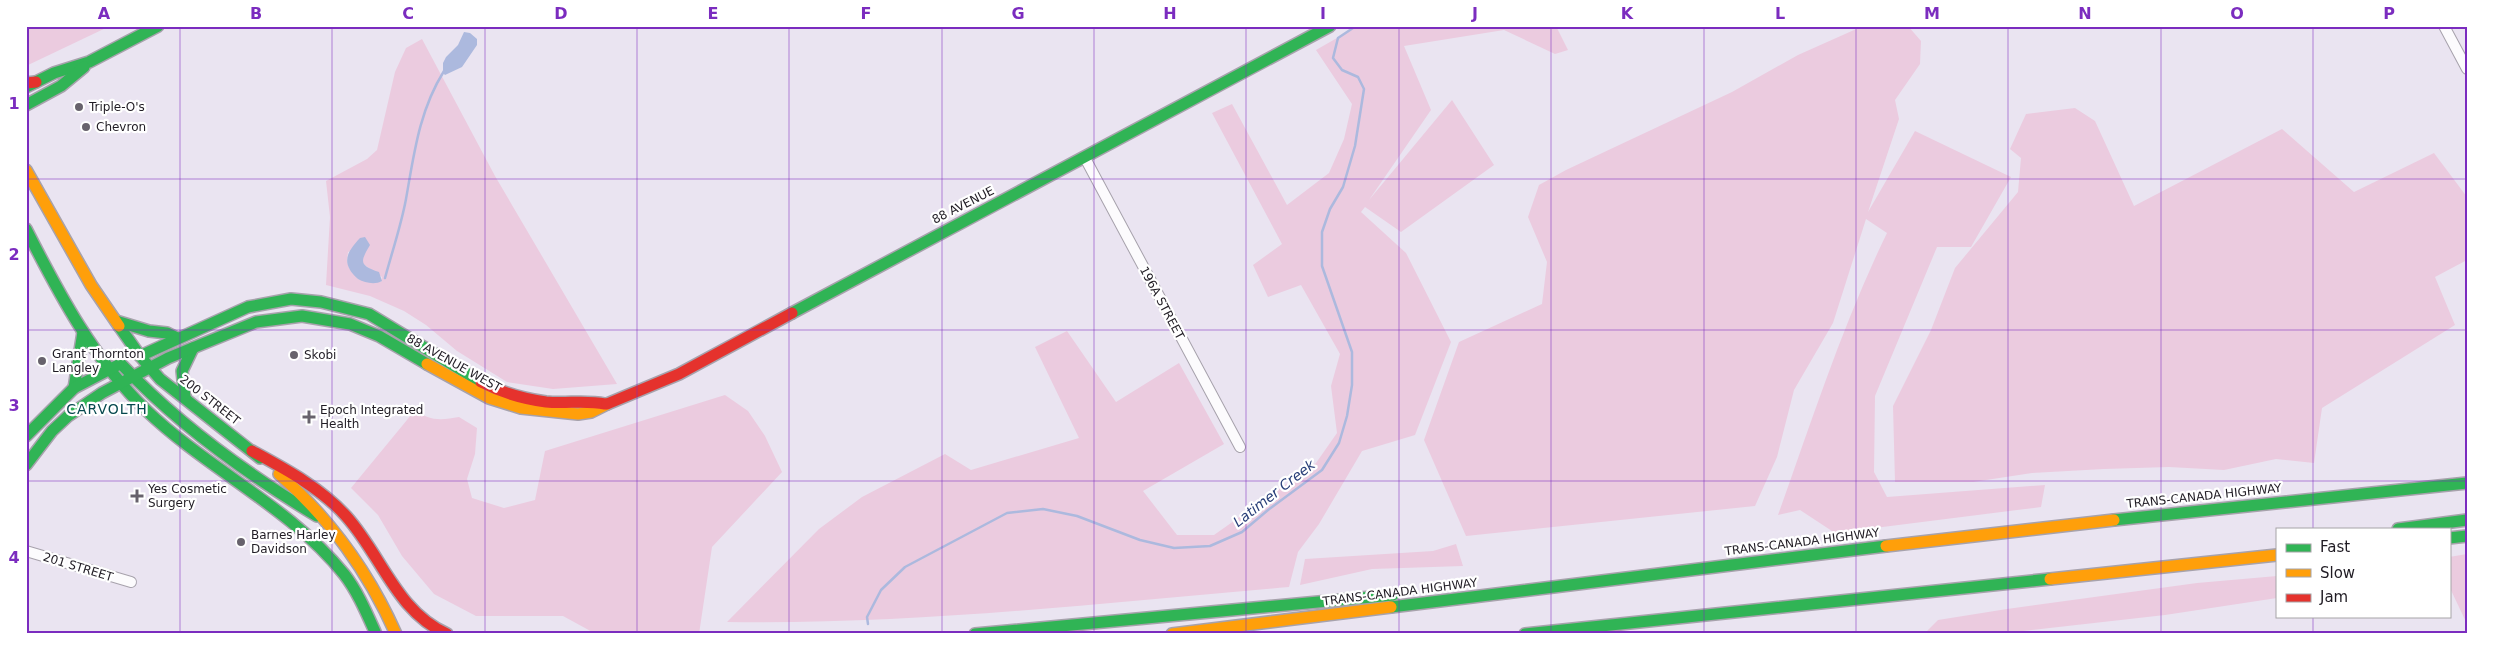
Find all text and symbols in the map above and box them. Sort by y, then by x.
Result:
text: A [98,4,111,23]
text: B [250,4,262,23]
text: C [402,4,414,23]
text: D [554,4,568,23]
text: E [708,4,718,23]
text: F [861,4,871,23]
text: G [1011,4,1025,23]
text: H [1163,4,1177,23]
text: I [1320,4,1326,23]
text: J [1471,4,1478,23]
text: K [1621,4,1634,23]
text: L [1775,4,1785,23]
text: M [1924,4,1940,23]
text: N [2078,4,2092,23]
text: O [2230,4,2244,23]
text: P [2383,4,2395,23]
text: 1 [8,94,20,113]
place label: Triple-O's [88,100,145,114]
marker: Triple-O's [73,101,85,113]
place label: Chevron [96,120,146,134]
marker: Chevron [80,121,92,133]
street label: 88 AVENUE [930,183,996,227]
text: 2 [8,245,20,264]
street label: 196A STREET [1137,264,1187,343]
street label: 88 AVENUE WEST [404,331,504,395]
place label: Grant Thornton Langley [52,347,144,375]
place label: Skobi [304,348,336,362]
marker: Skobi [288,349,300,361]
marker: Grant Thornton Langley [36,355,48,367]
street label: 200 STREET [177,372,243,428]
text: 3 [8,396,20,415]
district label: CARVOLTH [66,401,148,417]
place label: Epoch Integrated Health [320,403,423,431]
marker: Epoch Integrated Health [302,410,316,424]
water label: Latimer Creek [1230,456,1319,530]
street label: TRANS-CANADA HIGHWAY [2125,481,2283,511]
place label: Yes Cosmetic Surgery [147,482,227,510]
marker: Yes Cosmetic Surgery [130,489,144,503]
street label: TRANS-CANADA HIGHWAY [1723,525,1881,559]
place label: Barnes Harley Davidson [251,528,336,556]
legend [2276,528,2450,618]
marker: Barnes Harley Davidson [235,536,247,548]
text: Fast [2320,538,2350,556]
text: 4 [8,548,20,567]
street label: 201 STREET [41,550,115,584]
text: Slow [2320,564,2355,582]
street label: TRANS-CANADA HIGHWAY [1321,575,1479,609]
text: Jam [2319,588,2348,606]

